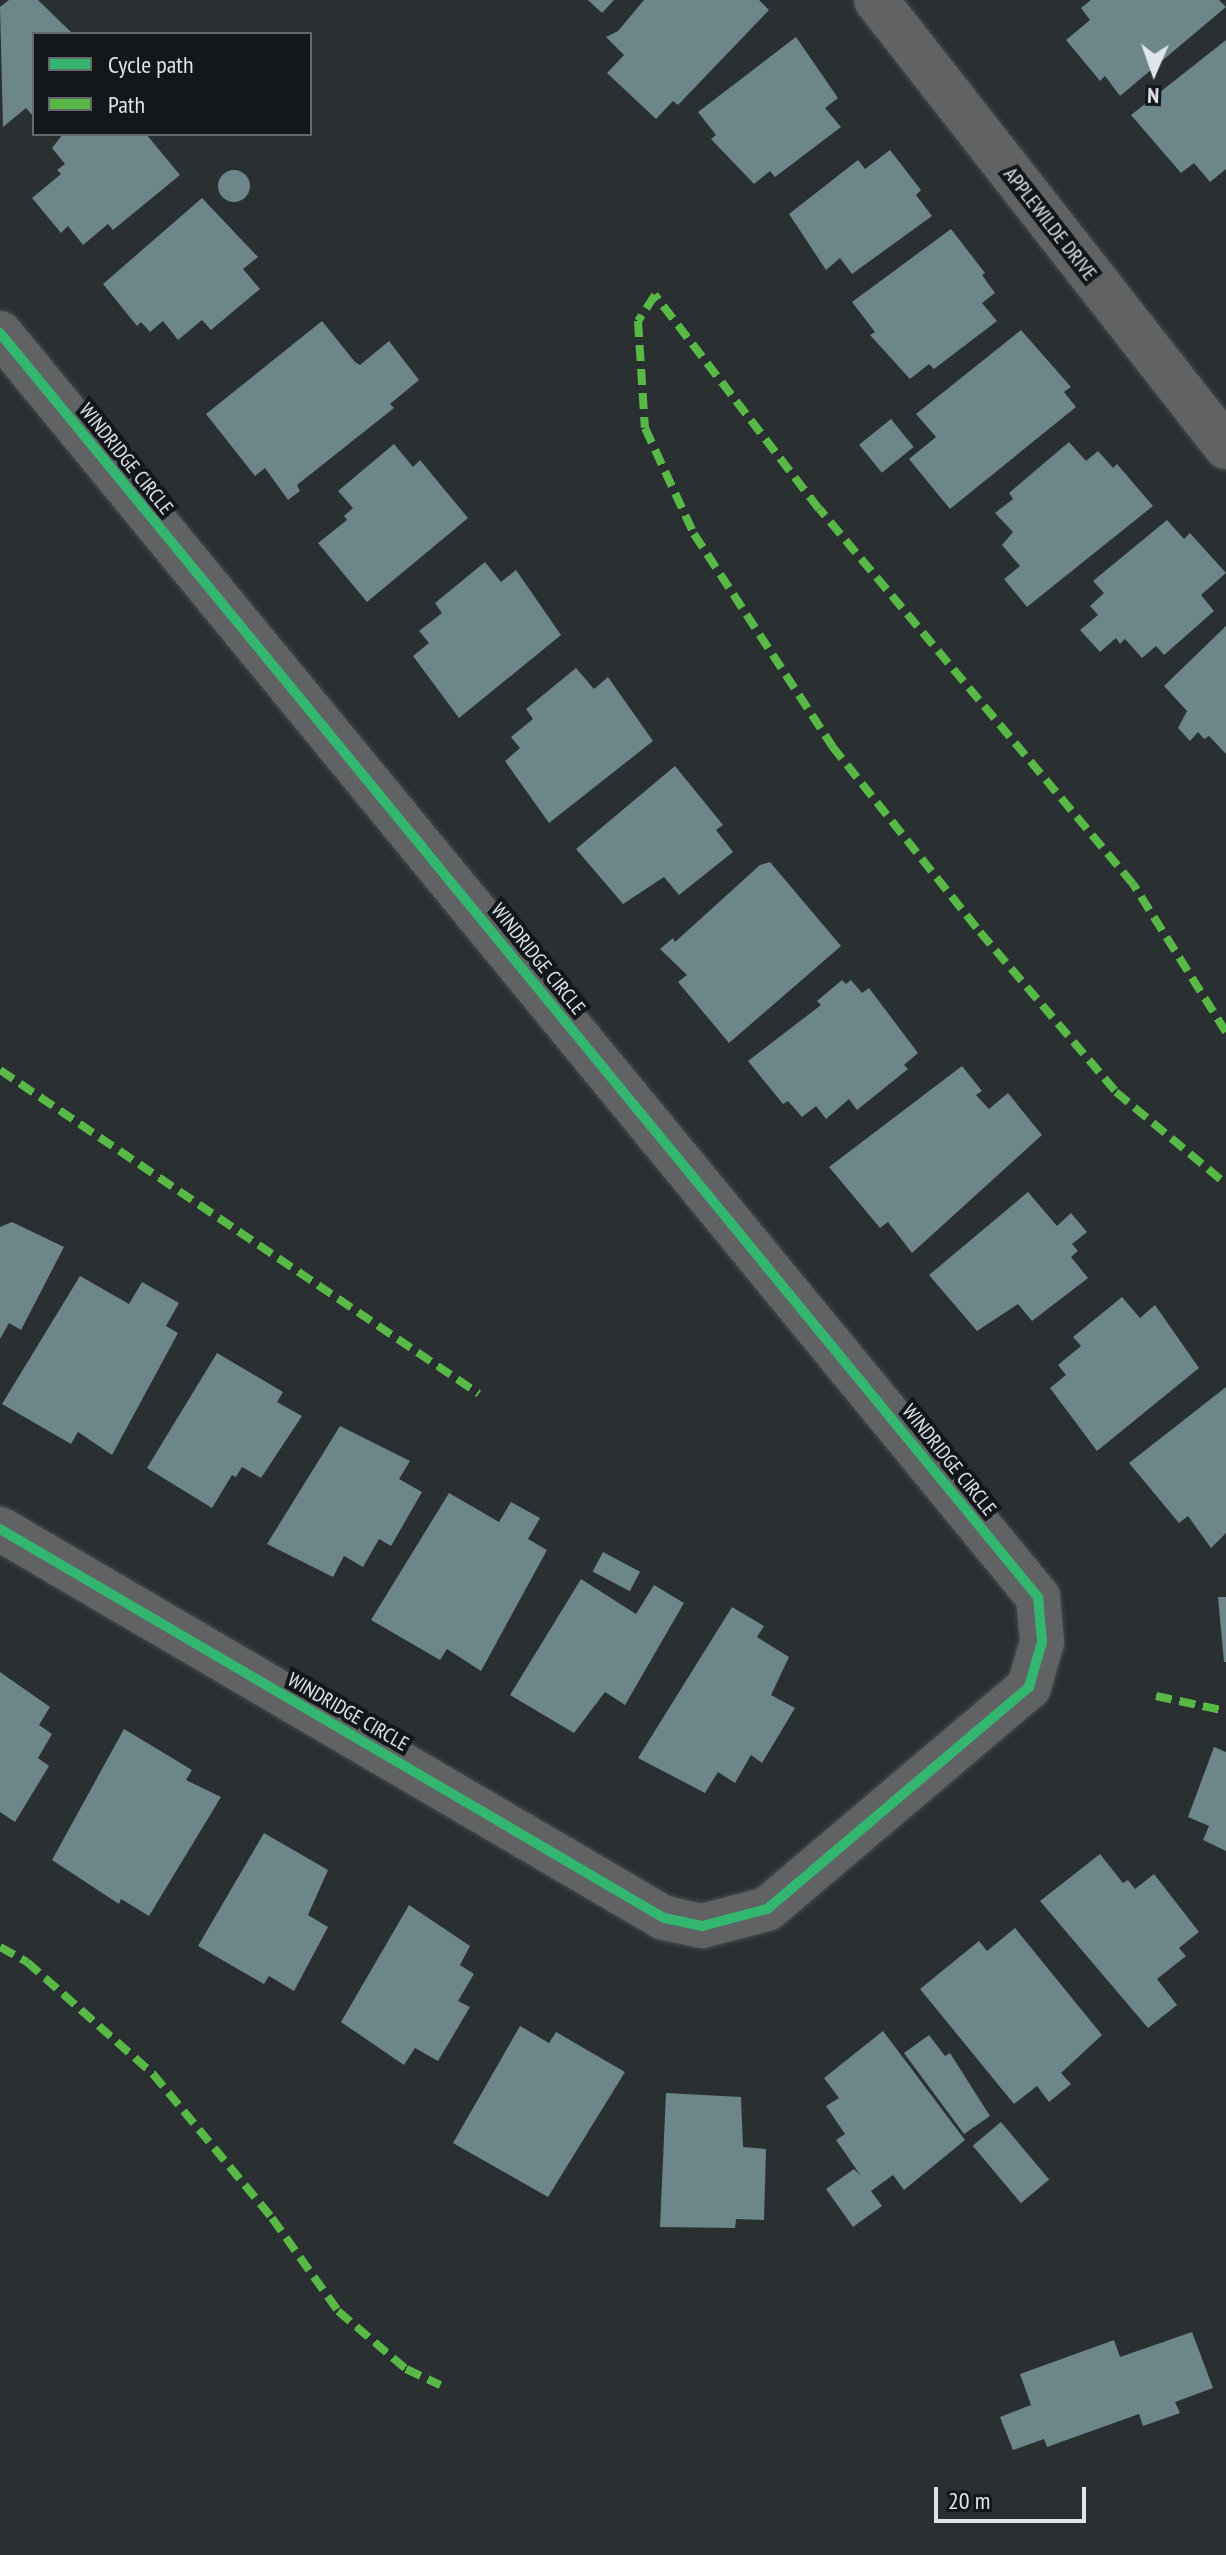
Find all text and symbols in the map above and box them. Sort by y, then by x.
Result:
legend [32,32,312,136]
north arrow [1114,32,1194,112]
text: Cycle path [108,49,194,80]
text: N [1147,82,1160,110]
text: Path [108,89,145,120]
street label: APPLEWILDE DRIVE [998,163,1102,285]
street label: WINDRIDGE CIRCLE [74,399,178,519]
street label: WINDRIDGE CIRCLE [486,899,590,1019]
street label: WINDRIDGE CIRCLE [897,1400,1001,1520]
street label: WINDRIDGE CIRCLE [283,1668,413,1756]
scale bar [938,2471,1090,2521]
text: 20 m [948,2485,990,2516]

